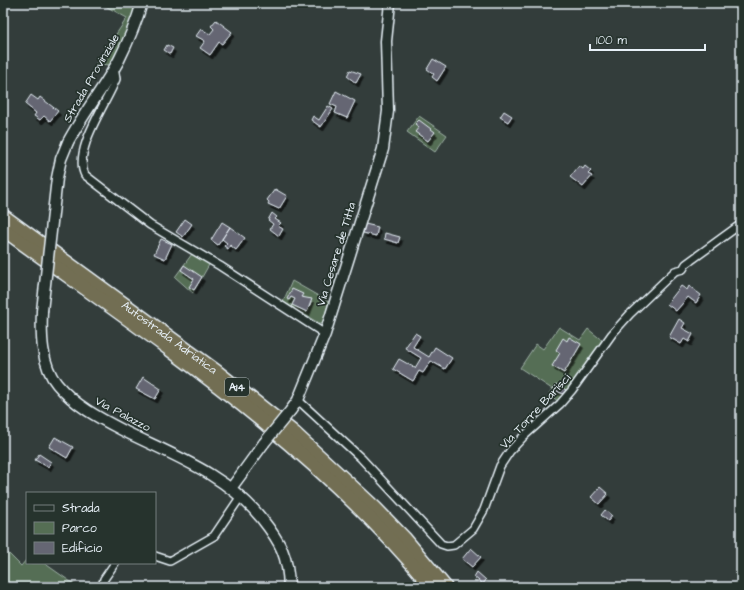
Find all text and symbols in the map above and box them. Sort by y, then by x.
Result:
scale bar [590,26,705,52]
street label: Strada Provinziale [59,30,124,126]
text: 100 m [596,32,627,49]
street label: Via Cesare de Titta [313,200,360,308]
street label: Autostrada Adriatica [118,297,221,378]
street label: Via Torre Barisci [496,370,575,453]
road number: A14 [225,378,249,396]
street label: Via Palazzo [92,393,154,436]
legend [26,492,156,564]
text: Strada [62,500,100,517]
text: Parco [62,520,97,537]
text: Edificio [62,540,102,557]

